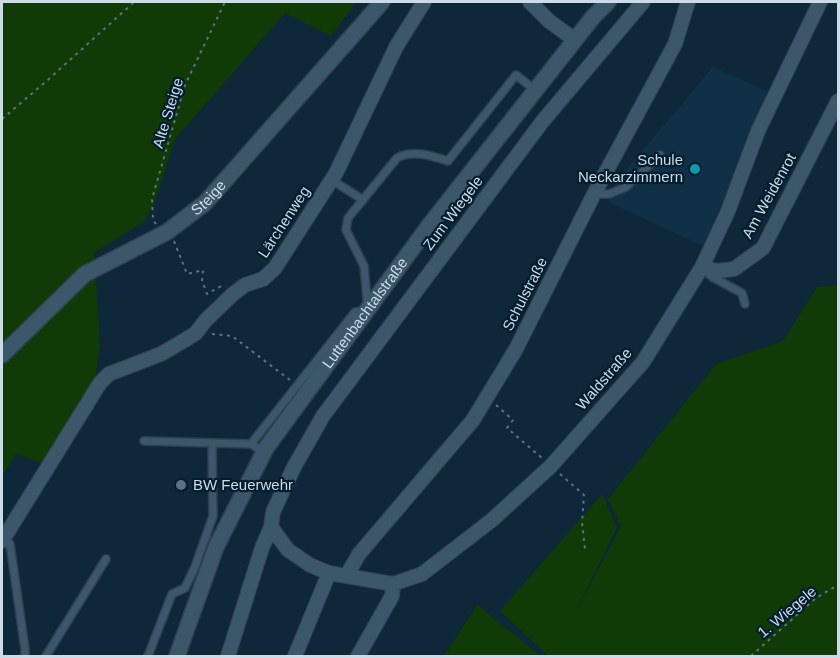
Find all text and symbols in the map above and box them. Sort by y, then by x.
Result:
street label: Alte Steige [149,76,186,150]
street label: Am Weidenrot [738,149,799,241]
place label: Schule Neckarzimmern [578,151,683,185]
marker: Schule Neckarzimmern [688,162,702,176]
street label: Zum Wiegele [419,172,486,253]
street label: Steige [187,177,229,219]
street label: Lärchenweg [254,183,313,261]
street label: Luttenbachtalstraße [318,254,411,371]
street label: Schulstraße [499,254,550,333]
street label: Waldstraße [572,344,635,413]
place label: BW Feuerwehr [193,476,293,493]
marker: BW Feuerwehr [174,478,188,492]
street label: 1. Wiegele [754,582,819,641]

